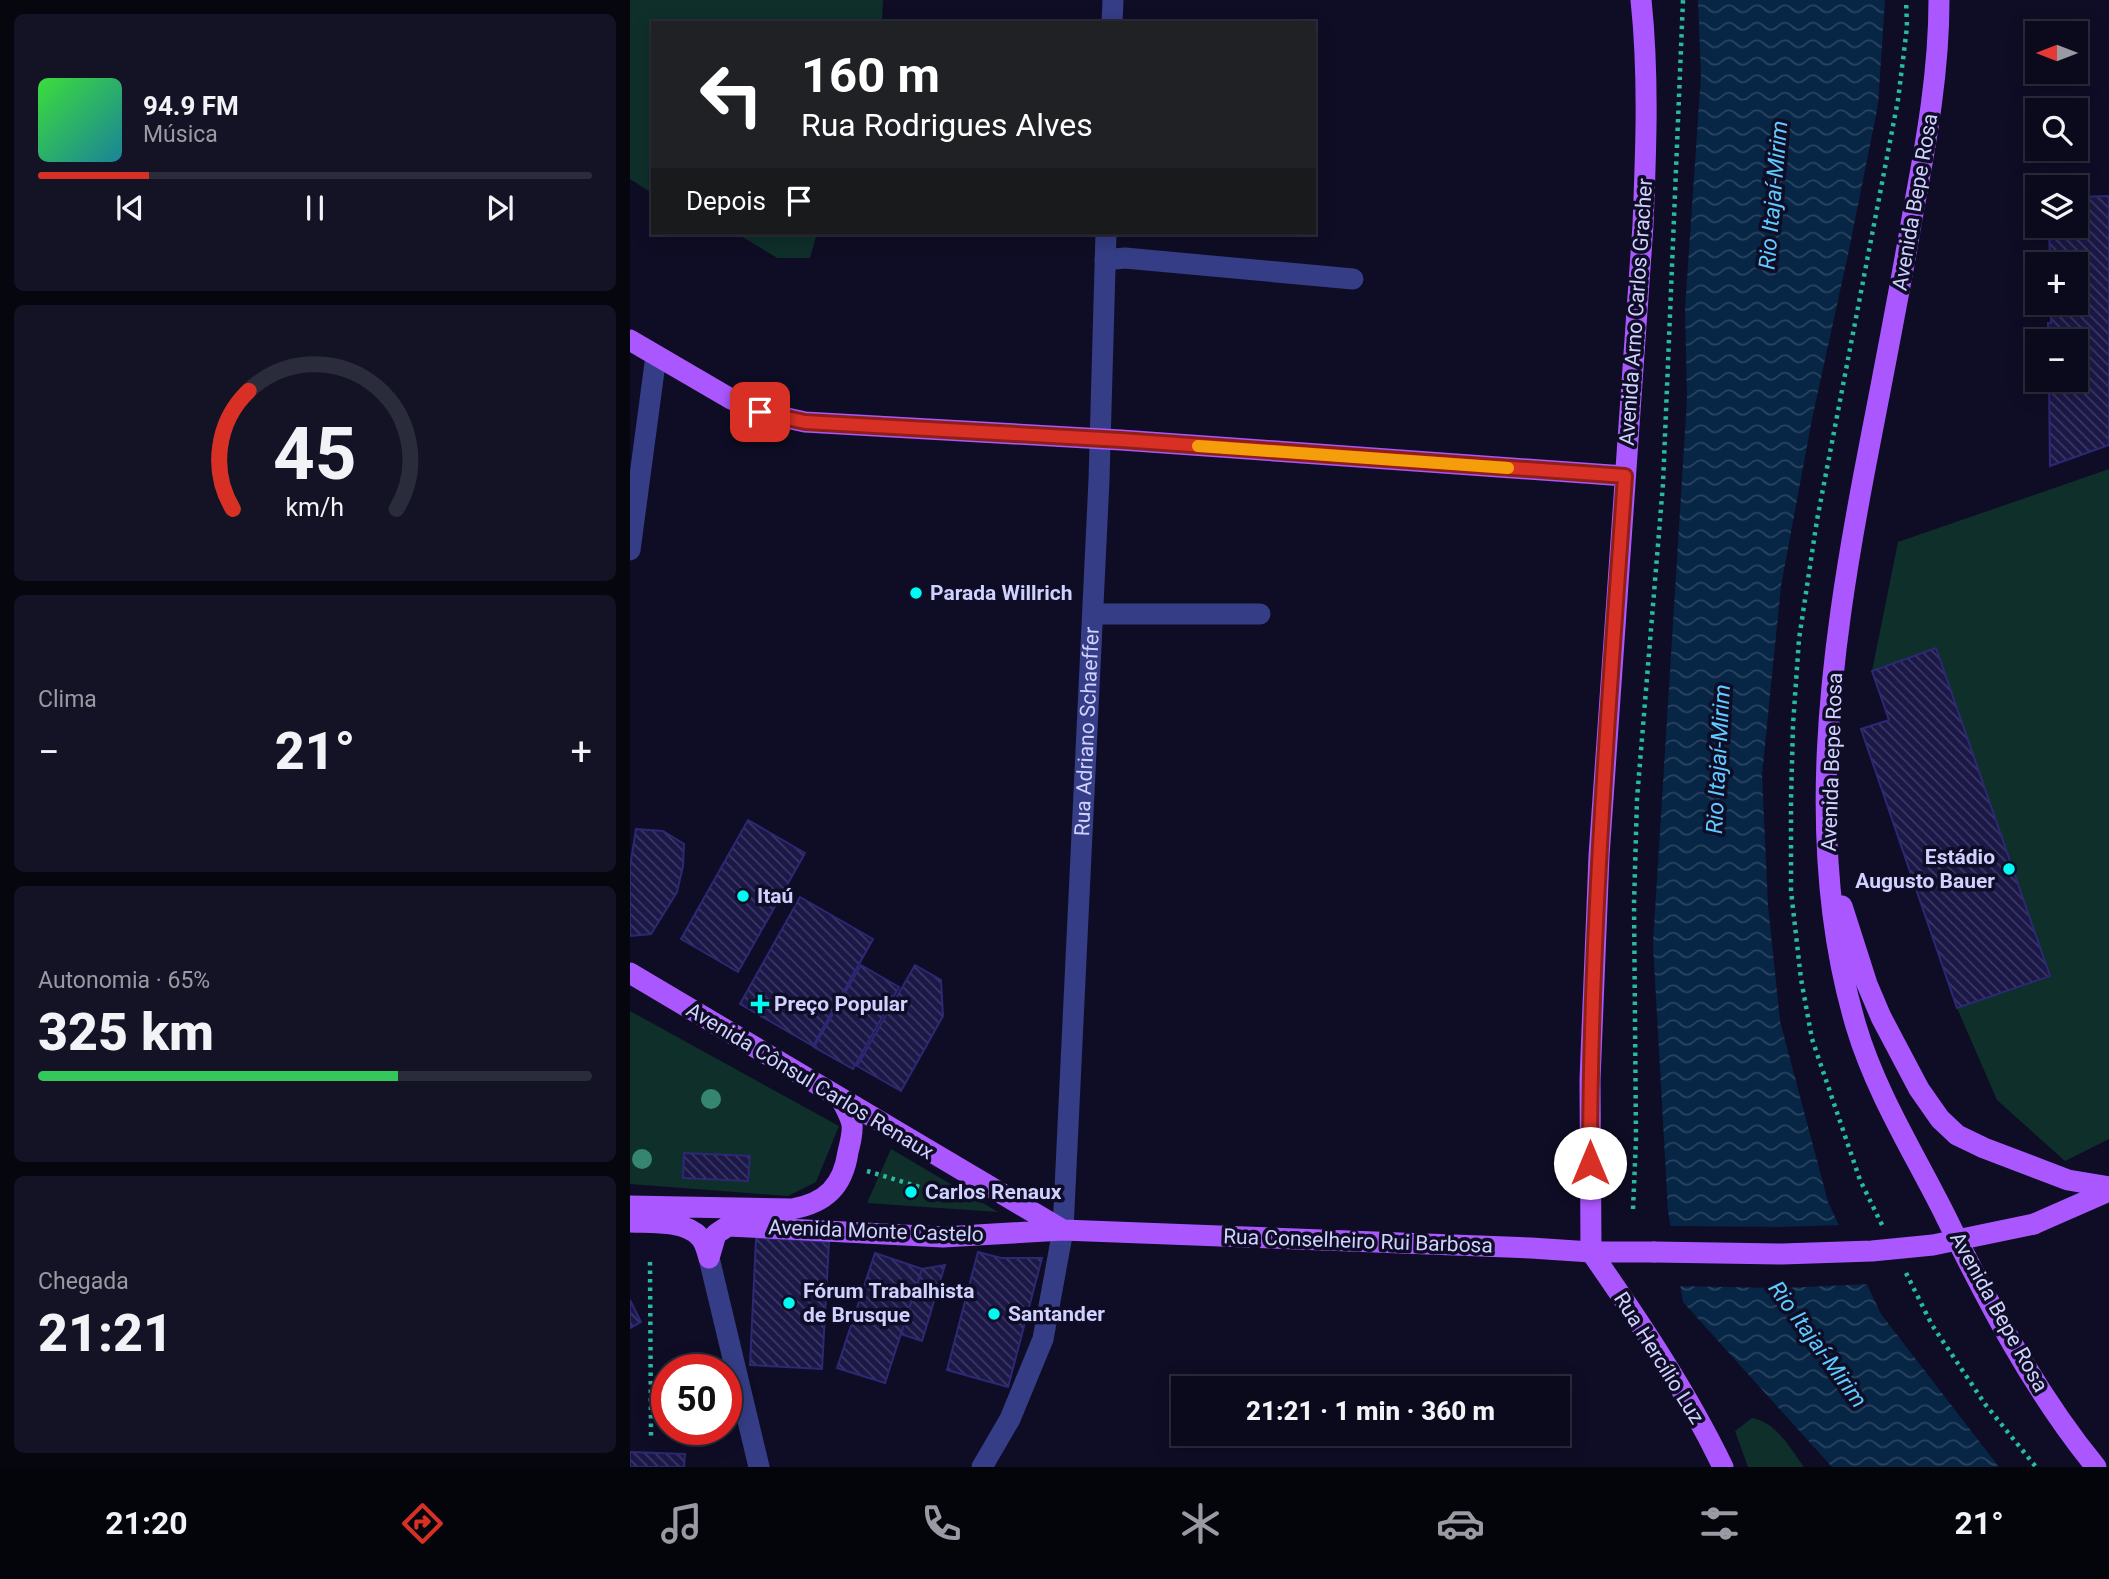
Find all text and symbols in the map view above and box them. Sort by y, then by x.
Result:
north arrow [2025,21,2088,84]
map controls [2025,21,2088,392]
text: 160 m [801,47,940,104]
icon: left [686,49,777,140]
text: 94.9 FM [143,91,239,121]
button: search [2025,98,2088,161]
text: Rua Rodrigues Alves [801,106,1093,144]
street label: Avenida Bepe Rosa [1888,112,1942,292]
water label: Rio Itajaí-Mirim [1754,119,1793,271]
text: Música [143,121,218,148]
button: layers [2025,175,2088,238]
street label: Avenida Arno Carlos Gracher [1615,178,1657,446]
icon: arrive [780,182,818,220]
text: Depois [686,186,766,216]
icon: previous [111,189,149,227]
icon: pause [296,189,334,227]
icon: next [481,189,519,227]
button: + [2025,252,2088,315]
button: − [2025,329,2088,392]
pin [730,382,790,442]
icon: arrive [741,393,779,431]
text: 45 [273,411,357,497]
text: km/h [286,493,344,522]
place label: Parada Willrich [930,581,1073,605]
marker: Parada Willrich [908,585,924,601]
street label: Rua Adriano Schaeffer [1070,626,1104,837]
street label: Avenida Bepe Rosa [1817,672,1847,852]
water label: Rio Itajaí-Mirim [1701,684,1736,834]
text: Clima [38,686,97,713]
text: 21° [275,721,355,782]
text: − [38,730,60,774]
text: + [570,730,592,774]
place label: Estádio Augusto Bauer [1855,845,1995,893]
marker: Estádio Augusto Bauer [2001,861,2017,877]
place label: Itaú [757,884,793,908]
marker: Itaú [735,888,751,904]
text: Autonomia · 65% [38,967,210,994]
place label: Preço Popular [774,992,908,1016]
marker: Preço Popular [752,996,768,1012]
street label: Avenida Cônsul Carlos Renaux [682,998,938,1164]
text: 325 km [38,1002,214,1063]
position arrow [1553,1126,1627,1200]
place label: Carlos Renaux [925,1180,1062,1204]
marker: Carlos Renaux [903,1184,919,1200]
street label: Avenida Monte Castelo [768,1215,984,1247]
street label: Rua Conselheiro Rui Barbosa [1223,1224,1493,1258]
street label: Avenida Bepe Rosa [1945,1228,2053,1396]
text: Chegada [38,1268,129,1295]
water label: Rio Itajaí-Mirim [1763,1276,1873,1413]
place label: Fórum Trabalhista de Brusque [803,1279,974,1327]
street label: Rua Hercílio Luz [1609,1288,1709,1428]
marker: Fórum Trabalhista de Brusque [781,1295,797,1311]
place label: Santander [1008,1302,1105,1326]
text: 21:21 [38,1303,173,1364]
marker: Santander [986,1306,1002,1322]
speed limit sign: 50 [651,1354,742,1445]
text: 21:21 · 1 min · 360 m [1246,1396,1495,1426]
icon: directions [398,1499,447,1548]
icon: music [657,1499,706,1548]
icon: phone [917,1499,966,1548]
icon: climate [1176,1499,1225,1548]
icon: car [1436,1499,1485,1548]
icon: filters [1695,1499,1744,1548]
text: 21:20 [105,1504,188,1542]
text: 21° [1955,1504,2004,1542]

